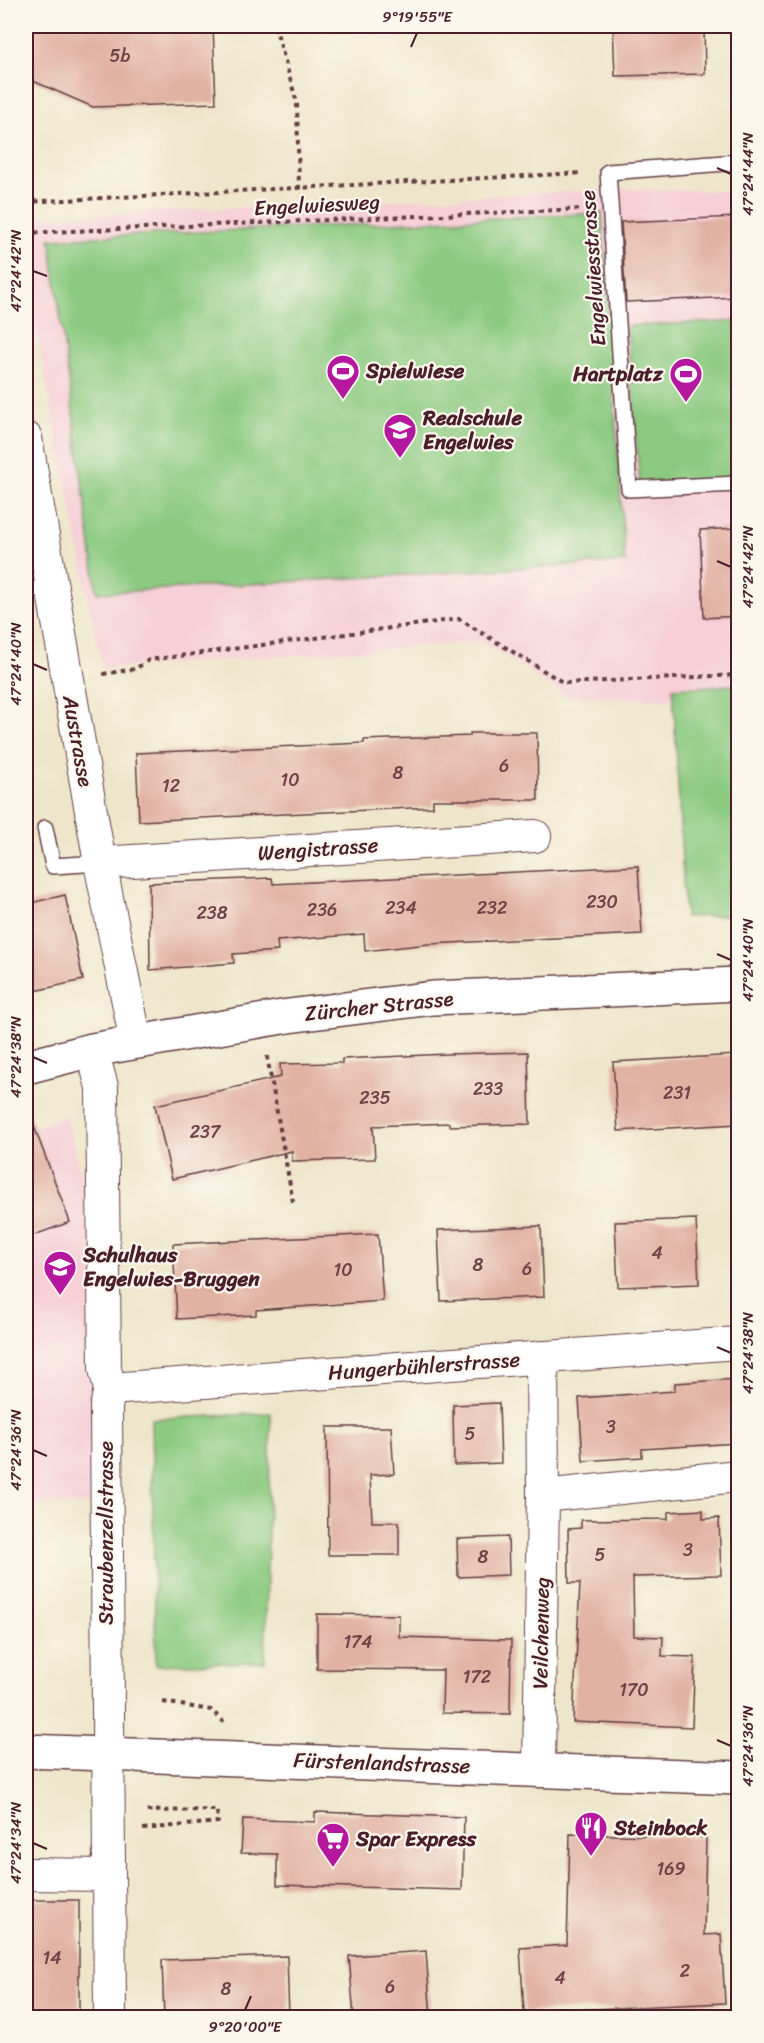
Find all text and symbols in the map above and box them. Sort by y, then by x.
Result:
text: 9°19'55"E [382,4,454,30]
house number: 5b [110,40,131,72]
text: 47°24'44"N [735,132,761,216]
street label: Engelwiesweg [253,183,381,227]
street label: Engelwiesstrasse [569,188,617,347]
text: 47°24'42"N [3,229,29,312]
place label: Spielwiese [365,352,465,390]
sports icon: Spielwiese [325,353,361,400]
place label: Hartplatz [572,355,664,393]
sports icon: Hartplatz [668,356,704,403]
place label: Realschule Engelwies [422,399,522,461]
school or university icon: Realschule Engelwies [382,412,418,459]
text: 47°24'42"N [735,525,761,608]
text: 47°24'40"N [3,622,29,706]
street label: Austrasse [51,691,105,790]
house number: 6 [499,750,509,782]
house number: 8 [393,757,404,789]
house number: 10 [280,764,300,796]
house number: 12 [162,770,180,802]
street label: Wengistrasse [256,826,380,872]
house number: 230 [586,886,618,918]
house number: 234 [385,892,417,924]
house number: 232 [477,892,507,924]
house number: 236 [307,894,337,926]
house number: 238 [196,897,228,929]
text: 47°24'40"N [735,918,761,1002]
street label: Zürcher Strasse [303,979,455,1033]
text: 47°24'38"N [3,1015,29,1098]
house number: 233 [473,1073,503,1105]
house number: 231 [663,1077,691,1109]
house number: 235 [359,1082,391,1114]
house number: 237 [190,1116,222,1148]
place label: Schulhaus Engelwies-Bruggen [82,1236,260,1298]
house number: 4 [651,1237,663,1269]
school or university icon: Schulhaus Engelwies-Bruggen [42,1249,78,1296]
house number: 8 [473,1249,484,1281]
house number: 6 [522,1253,532,1285]
house number: 10 [333,1254,353,1286]
text: 47°24'38"N [735,1311,761,1394]
street label: Hungerbühlerstrasse [327,1340,521,1392]
text: 47°24'36"N [3,1409,29,1491]
house number: 3 [606,1411,616,1443]
house number: 5 [465,1418,476,1450]
street label: Straubenzellstrasse [87,1441,125,1625]
house number: 3 [683,1534,693,1566]
house number: 5 [595,1539,606,1571]
house number: 8 [478,1541,489,1573]
street label: Veilchenweg [521,1577,561,1689]
house number: 174 [343,1626,373,1658]
house number: 172 [463,1661,491,1693]
house number: 170 [619,1674,649,1706]
text: 47°24'36"N [735,1705,761,1787]
street label: Fürstenlandstrasse [293,1741,471,1785]
text: 47°24'34"N [3,1801,29,1884]
place label: Steinbock [613,1809,708,1847]
restaurant icon: Steinbock [573,1810,609,1857]
place label: Spar Express [355,1820,477,1858]
supermarket icon: Spar Express [315,1821,351,1868]
house number: 169 [657,1853,686,1885]
house number: 14 [43,1942,61,1974]
house number: 2 [680,1955,690,1987]
house number: 4 [554,1962,566,1994]
house number: 6 [385,1971,395,2003]
house number: 8 [221,1973,232,2005]
text: 9°20'00"E [209,2014,283,2040]

